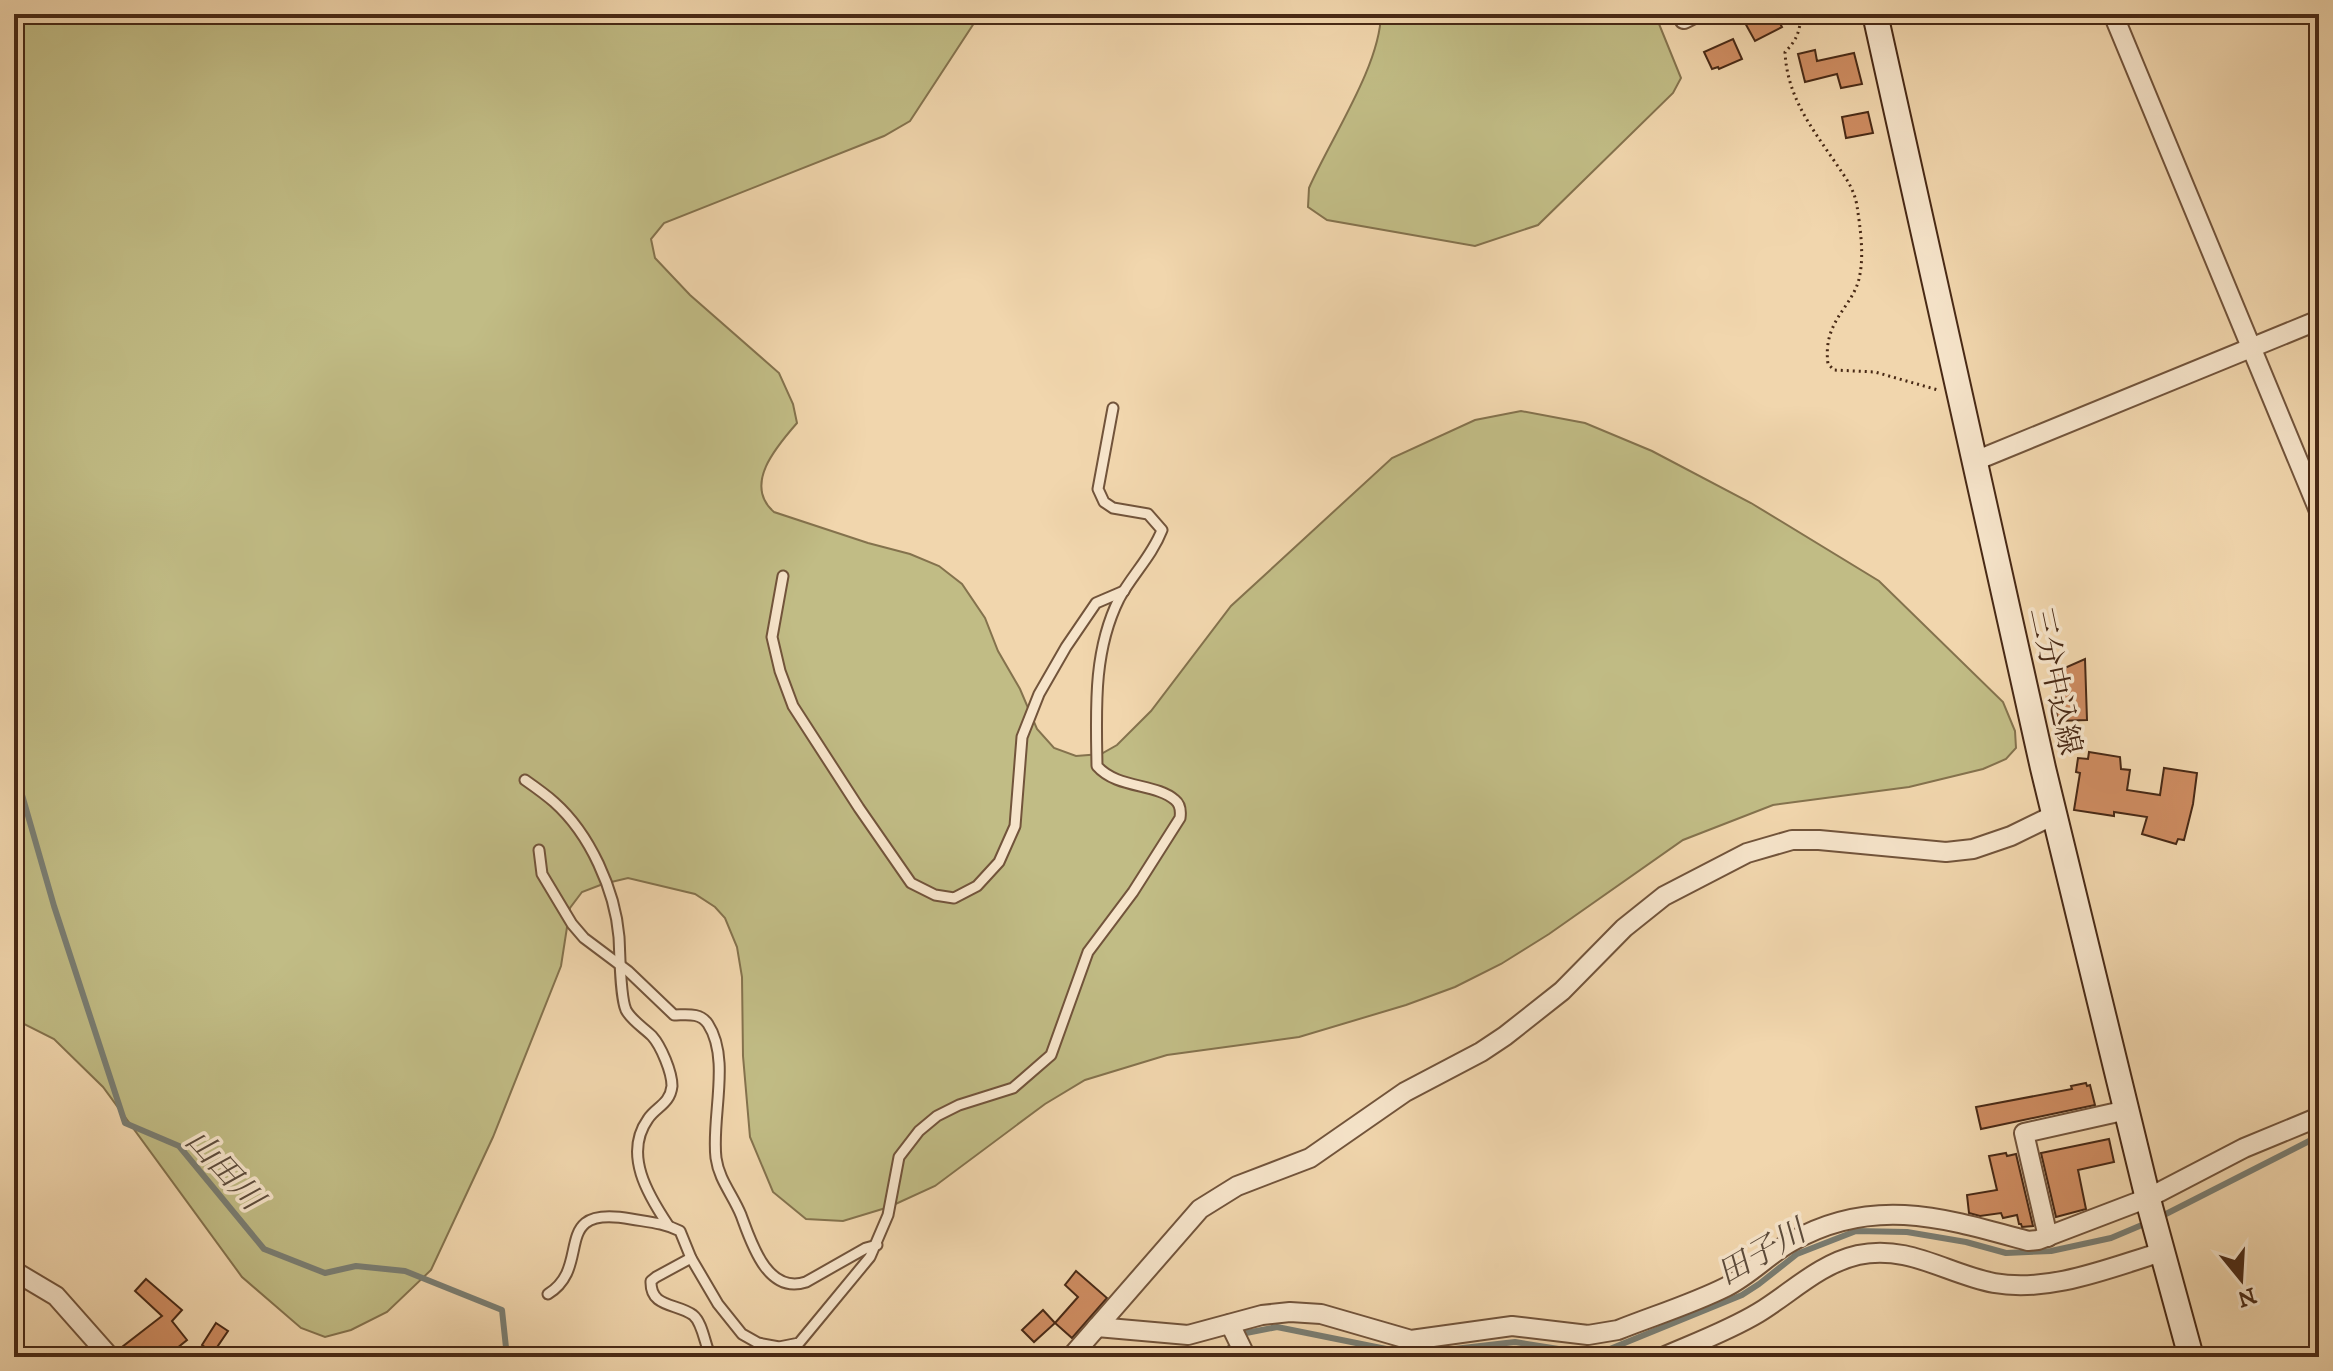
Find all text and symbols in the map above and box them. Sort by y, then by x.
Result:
street label: 三分中込線 [2021,604,2088,759]
water label: 山田川 [176,1122,273,1221]
water label: 田子川 [1710,1211,1816,1295]
north arrow [2201,1239,2281,1319]
text: N [2234,1281,2259,1312]

